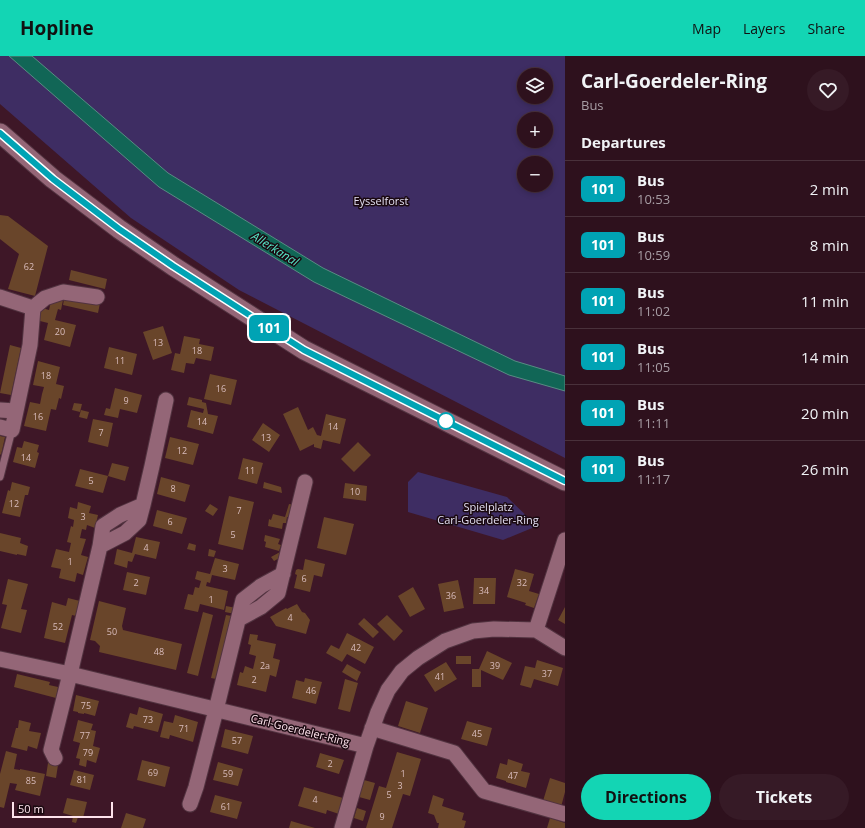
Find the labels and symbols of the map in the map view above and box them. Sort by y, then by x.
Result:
park label: Eysselforst [353,193,409,208]
water label: Allerkanal [247,227,303,270]
house number: 62 [24,260,34,273]
line badge: 101 [246,315,292,341]
house number: 20 [55,325,65,338]
house number: 13 [153,336,163,349]
house number: 18 [192,344,202,357]
house number: 11 [115,354,125,367]
house number: 18 [41,369,51,382]
house number: 16 [216,382,226,395]
house number: 9 [123,394,129,407]
house number: 16 [33,410,43,423]
unlabelled marker [437,412,455,430]
house number: 14 [197,415,207,428]
house number: 14 [328,420,338,433]
house number: 7 [98,426,104,439]
house number: 13 [261,431,271,444]
house number: 12 [177,444,187,457]
house number: 14 [21,451,31,464]
house number: 11 [245,464,255,477]
house number: 5 [88,474,94,487]
house number: 8 [170,482,176,495]
house number: 10 [350,485,360,498]
house number: 12 [9,497,19,510]
park label: Spielplatz Carl-Goerdeler-Ring [437,499,539,527]
house number: 7 [236,504,242,517]
house number: 3 [80,510,86,523]
house number: 6 [167,515,173,528]
house number: 5 [230,528,236,541]
house number: 4 [143,541,149,554]
house number: 1 [67,555,73,568]
house number: 3 [222,562,228,575]
house number: 6 [301,572,307,585]
house number: 2 [133,576,139,589]
house number: 32 [517,576,527,589]
house number: 34 [479,584,489,597]
house number: 36 [446,589,456,602]
house number: 1 [208,593,214,606]
house number: 4 [287,611,293,624]
house number: 52 [53,620,63,633]
house number: 50 [107,625,117,638]
house number: 42 [351,641,361,654]
house number: 48 [154,645,164,658]
house number: 2a [260,659,270,672]
house number: 39 [490,659,500,672]
house number: 37 [542,667,552,680]
house number: 41 [435,670,445,683]
house number: 2 [251,673,257,686]
house number: 46 [306,684,316,697]
house number: 75 [81,699,91,712]
street label: Carl-Goerdeler-Ring [249,710,351,749]
house number: 73 [143,713,153,726]
house number: 71 [179,722,189,735]
house number: 45 [472,727,482,740]
house number: 77 [80,729,90,742]
house number: 57 [232,734,242,747]
house number: 79 [83,746,93,759]
house number: 2 [327,757,333,770]
house number: 69 [148,766,158,779]
house number: 59 [223,767,233,780]
house number: 1 [400,767,406,780]
house number: 47 [508,769,518,782]
house number: 81 [77,773,87,786]
house number: 85 [26,774,36,787]
house number: 3 [397,779,403,792]
house number: 5 [386,788,392,801]
house number: 4 [312,793,318,806]
scale bar [12,800,113,819]
house number: 61 [221,800,231,813]
house number: 9 [379,810,385,823]

